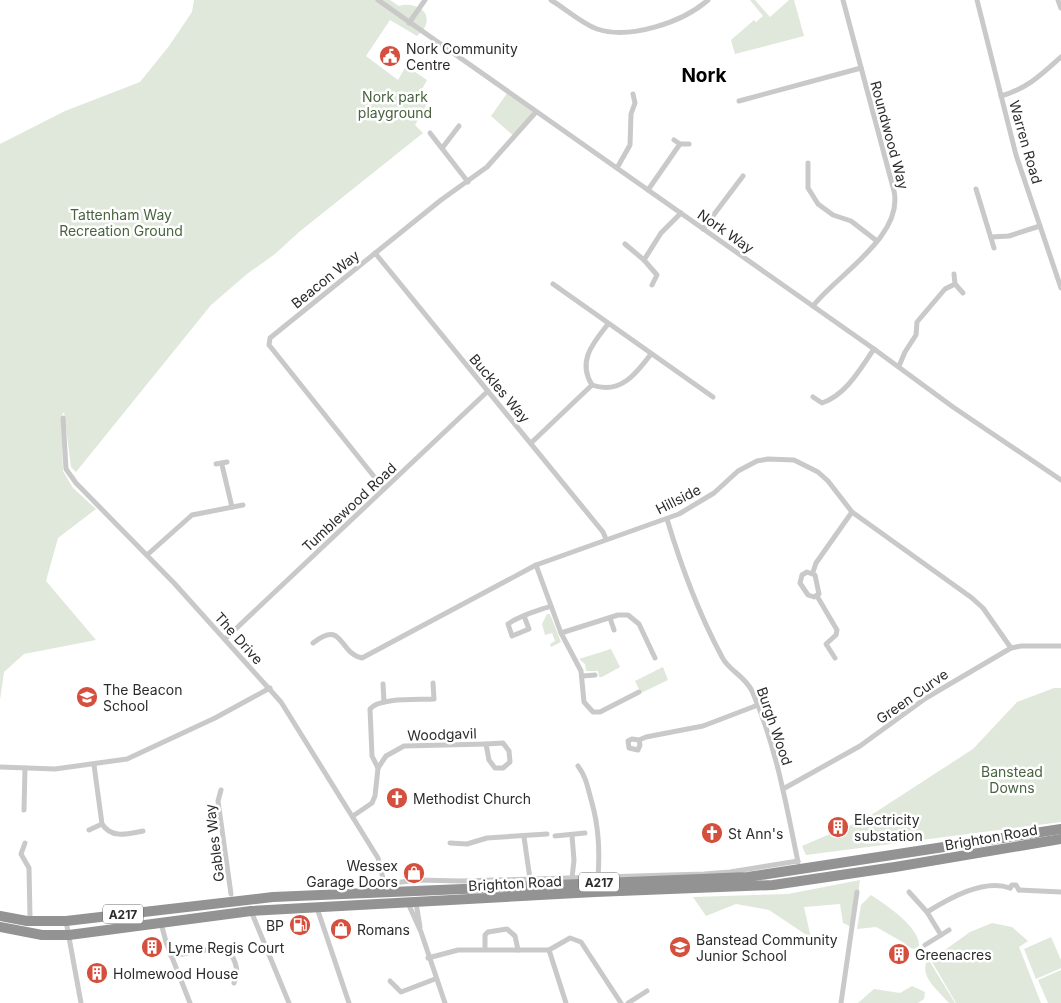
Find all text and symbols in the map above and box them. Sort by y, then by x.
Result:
place label: Nork Community Centre [406,40,518,73]
public building icon: Nork Community Centre [378,44,402,68]
district label: Nork [681,64,727,87]
street label: Roundwood Way [867,79,913,191]
park label: Nork park playground [358,88,432,121]
street label: Warren Road [1006,99,1046,185]
street label: Nork Way [695,205,757,257]
park label: Tattenham Way Recreation Ground [59,206,183,239]
street label: Beacon Way [288,246,363,312]
street label: Buckles Way [466,350,534,426]
street label: Tumblewood Road [298,459,400,555]
street label: Hillside [653,481,703,517]
street label: The Drive [211,608,267,668]
street label: Green Curve [873,665,951,727]
place label: The Beacon School [103,681,182,714]
school or university icon: The Beacon School [75,685,99,709]
street label: Burgh Wood [754,685,796,767]
street label: Woodgavil [407,724,477,744]
park label: Banstead Downs [981,763,1043,796]
church icon: Methodist Church [385,786,409,810]
place label: Methodist Church [413,790,531,807]
street label: Gables Way [201,803,227,883]
place label: Electricity substation [854,811,923,844]
building icon: Electricity substation [826,815,850,839]
street label: Brighton Road [943,820,1039,854]
church icon: St Ann's [700,821,724,845]
place label: St Ann's [728,825,783,842]
place label: Wessex Garage Doors [306,857,398,890]
shop icon: Wessex Garage Doors [402,861,426,885]
street label: Brighton Road [468,872,562,894]
road number: A217 [579,872,619,892]
road number: A217 [103,904,143,924]
fuel station icon: BP [288,913,312,937]
place label: BP [266,917,284,934]
shop icon: Romans [329,917,353,941]
place label: Romans [357,921,410,938]
place label: Banstead Community Junior School [696,931,838,964]
building icon: Lyme Regis Court [140,935,164,959]
school or university icon: Banstead Community Junior School [668,935,692,959]
place label: Lyme Regis Court [168,939,285,956]
building icon: Greenacres [887,942,911,966]
place label: Greenacres [915,946,992,963]
building icon: Holmewood House [85,961,109,985]
place label: Holmewood House [113,965,239,982]

